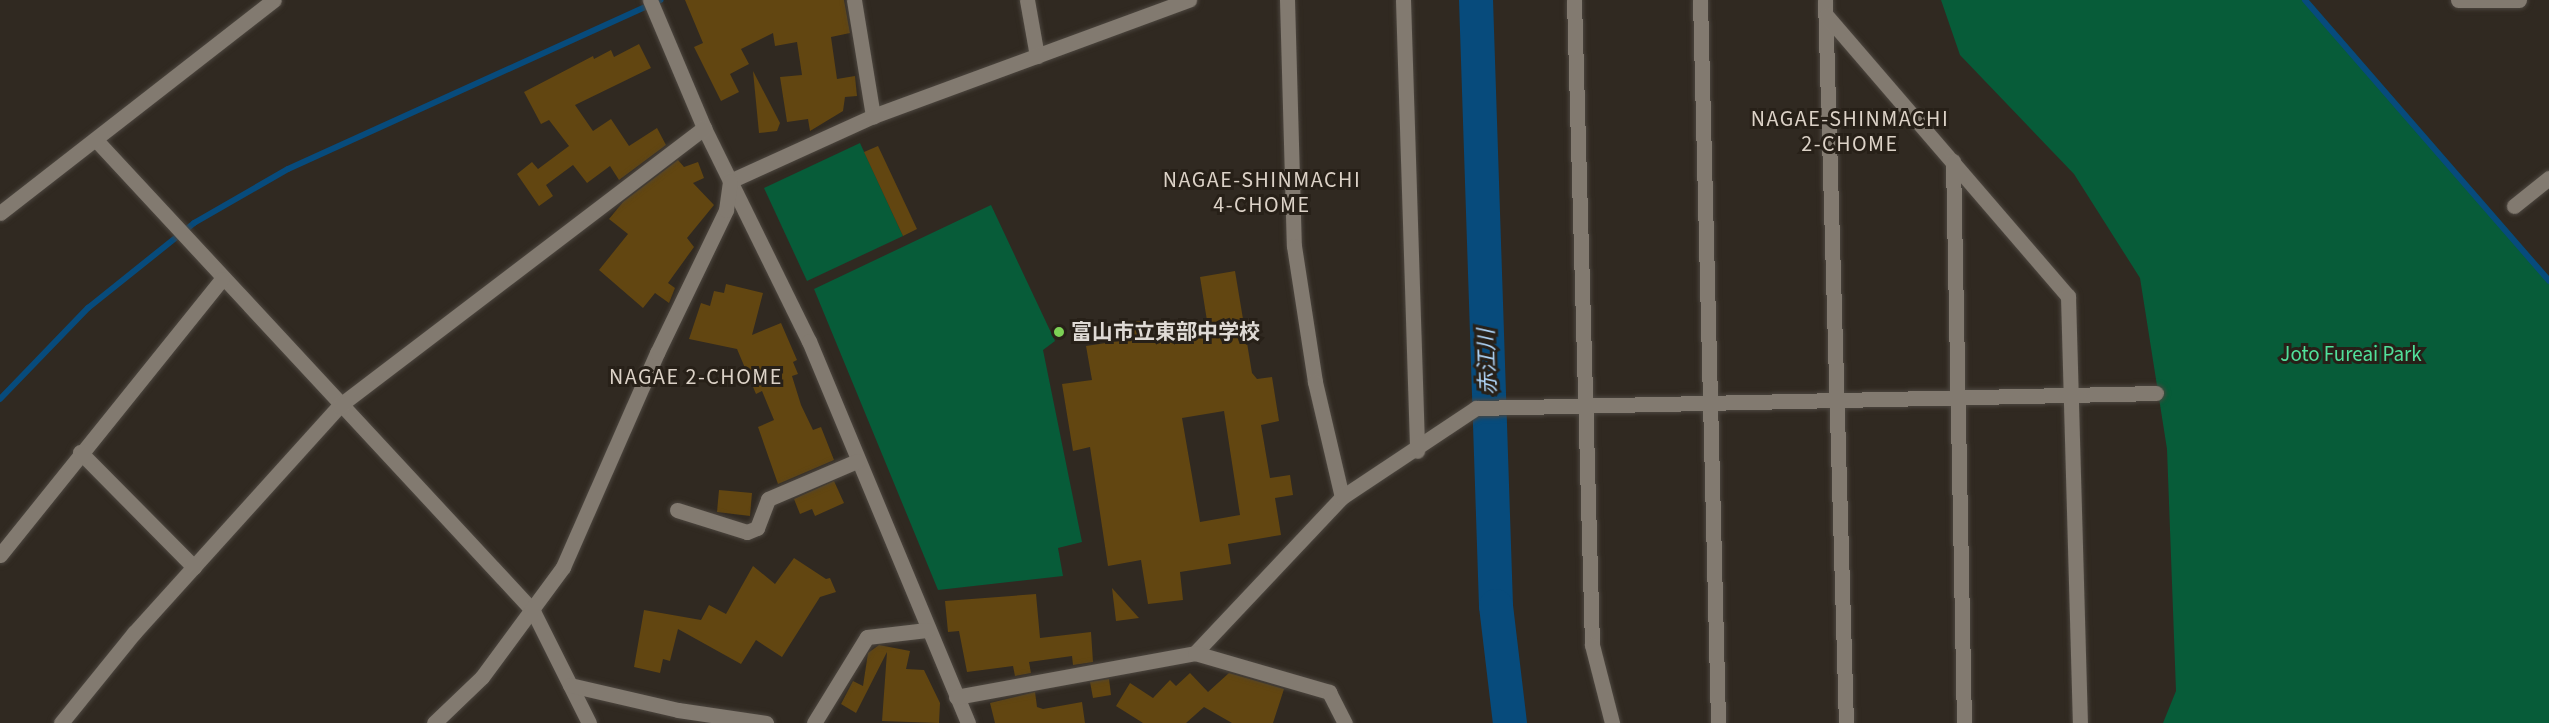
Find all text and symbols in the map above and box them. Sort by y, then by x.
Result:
district label: NAGAE-SHINMACHI 2-CHOME [1751,106,1949,158]
district label: NAGAE-SHINMACHI 4-CHOME [1163,167,1361,218]
place label: 富山市立東部中学校 [1071,319,1260,345]
marker: 富山市立東部中学校 [1052,325,1066,339]
water label: 赤江川 [1474,329,1502,395]
park label: Joto Fureai Park [2280,341,2422,367]
district label: NAGAE 2-CHOME [609,365,783,391]

